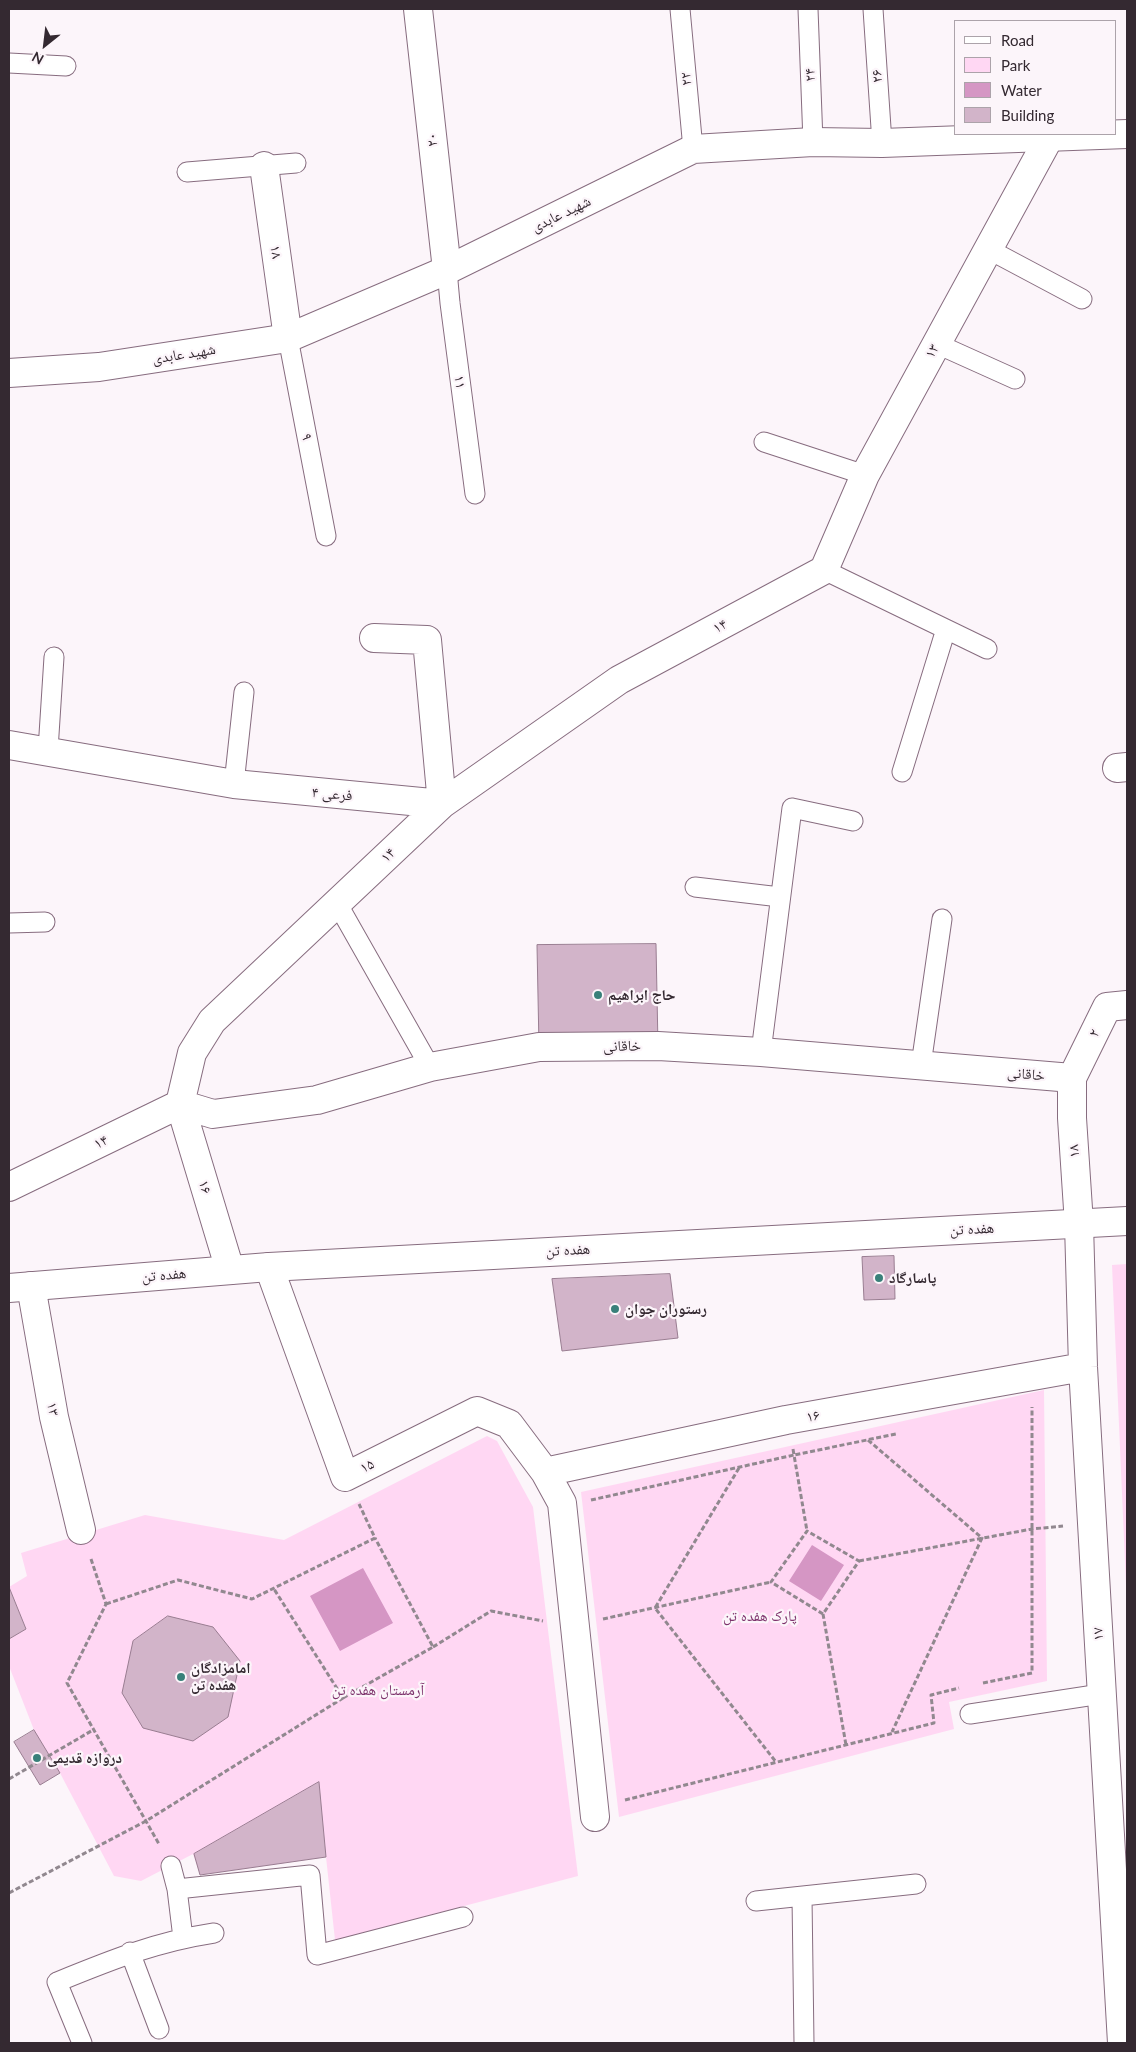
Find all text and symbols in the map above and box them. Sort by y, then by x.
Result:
north arrow [20,20,70,70]
legend [954,20,1116,135]
text: Road [1001,31,1034,49]
text: N [29,49,46,69]
text: Park [1001,56,1030,74]
street label: ۲۴ [801,68,819,82]
street label: ۲۶ [868,69,886,83]
street label: ۲۲ [676,72,696,86]
text: Water [1001,81,1042,99]
text: Building [1001,106,1054,124]
street label: ۲۰ [422,132,442,148]
street label: شهید عابدی [528,192,594,236]
street label: ۱۸ [266,244,286,260]
street label: شهید عابدی [151,340,217,368]
street label: ۱۳ [921,341,943,361]
street label: ۱۱ [450,374,470,390]
street label: ۹ [298,432,316,442]
street label: ۱۴ [710,615,730,637]
street label: فرعی ۴ [311,783,353,805]
street label: ۱۴ [377,844,399,866]
place label: حاج ابراهیم [608,986,676,1004]
marker: حاج ابراهیم [592,989,604,1001]
street label: ۲ [1084,1026,1104,1040]
street label: خاقانی [603,1037,641,1055]
street label: خاقانی [1006,1063,1046,1085]
street label: ۱۴ [91,1131,111,1153]
street label: ۱۸ [1065,1144,1083,1158]
street label: ۱۶ [194,1178,216,1196]
street label: هفده تن [949,1219,995,1239]
street label: هفده تن [545,1240,591,1260]
street label: هفده تن [141,1264,187,1286]
place label: پاسارگاد [889,1269,936,1287]
marker: پاسارگاد [873,1272,885,1284]
place label: رستوران جوان [625,1300,707,1318]
marker: رستوران جوان [609,1303,621,1315]
street label: ۱۳ [43,1401,63,1417]
street label: ۱۶ [805,1406,821,1426]
street label: ۱۵ [357,1455,377,1477]
park label: پارک هفده تن [723,1607,797,1625]
street label: ۱۷ [1089,1627,1107,1641]
place label: امامزادگان هفده تن [191,1659,251,1694]
marker: امامزادگان هفده تن [175,1671,187,1683]
park label: آرمستان هفده تن [332,1681,424,1699]
place label: دروازه قدیمی [47,1749,122,1767]
marker: دروازه قدیمی [31,1752,43,1764]

